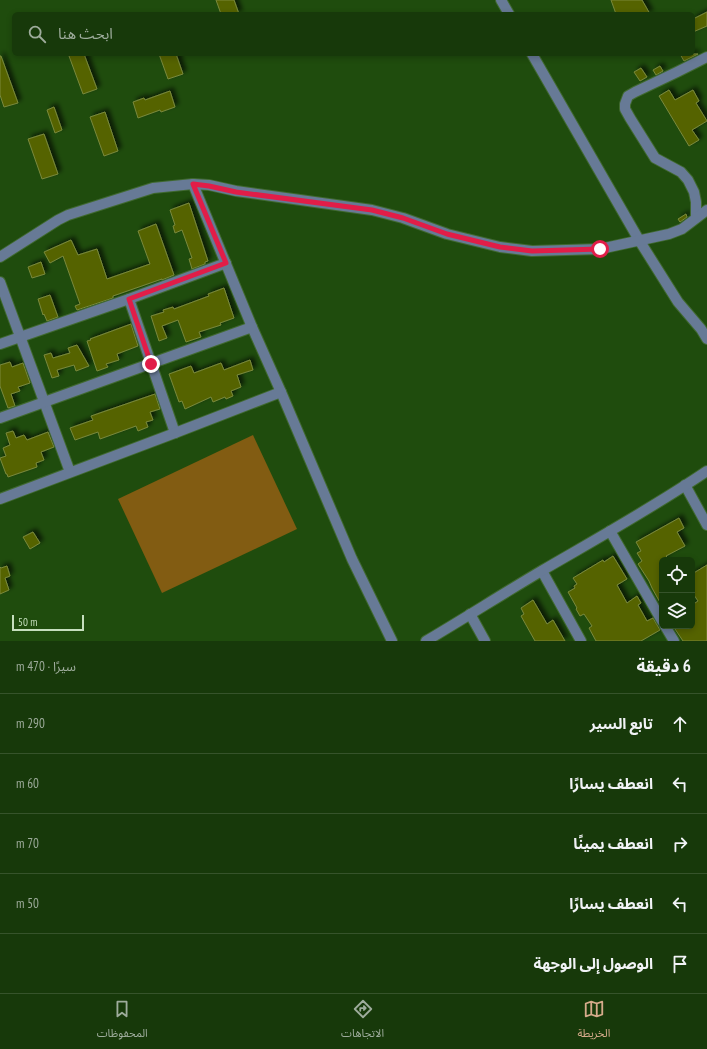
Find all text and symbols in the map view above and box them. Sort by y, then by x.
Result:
search box [12,12,695,56]
icon: search [26,23,48,45]
text: ابحث هنا [58,24,113,43]
route start [591,240,609,258]
route end [142,355,160,373]
map controls [659,557,695,629]
button: locate [659,557,695,593]
button: layers [659,593,695,629]
scale bar [12,613,84,632]
text: 50 m [18,615,37,629]
text: 6 دقيقة [637,655,691,677]
text: سيرًا · 470 m [16,658,76,675]
icon: ahead [669,713,691,735]
text: تابع السير [590,714,653,733]
text: 290 m [16,715,45,732]
icon: left [669,773,691,795]
text: انعطف يسارًا [569,774,653,793]
text: 60 m [16,775,39,792]
icon: right [669,833,691,855]
text: انعطف يمينًا [573,834,653,853]
text: 70 m [16,835,39,852]
icon: left [669,893,691,915]
text: انعطف يسارًا [569,894,653,913]
text: 50 m [16,895,39,912]
icon: arrive [669,953,691,975]
text: الوصول إلى الوجهة [534,954,653,973]
tab: المحفوظات [97,998,148,1045]
tab: الاتجاهات [341,998,384,1045]
tab: الخريطة [577,998,610,1045]

